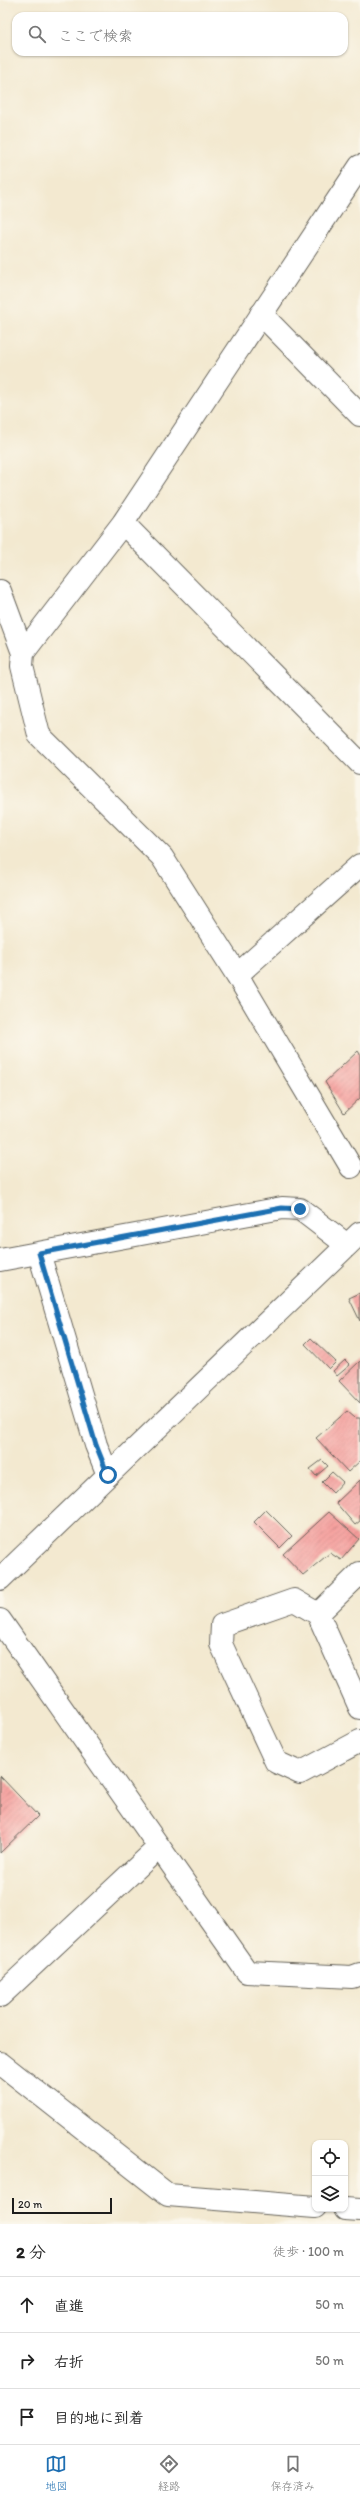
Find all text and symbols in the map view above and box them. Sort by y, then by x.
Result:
search box [12,12,348,56]
icon: search [26,23,48,45]
text: ここで検索 [58,27,133,45]
route end [291,1200,309,1218]
route start [99,1466,117,1484]
map controls [312,2140,348,2212]
button: locate [312,2140,348,2176]
button: layers [312,2176,348,2212]
scale bar [12,2196,112,2215]
text: 20 m [18,2198,42,2211]
text: 2 分 [16,2242,46,2262]
text: 徒歩 · 100 m [273,2244,344,2259]
icon: ahead [16,2294,38,2316]
text: 直進 [54,2297,84,2315]
text: 50 m [315,2297,344,2312]
icon: right [16,2350,38,2372]
text: 右折 [54,2353,84,2371]
text: 50 m [315,2353,344,2368]
icon: arrive [16,2406,38,2428]
text: 目的地に到着 [54,2409,144,2427]
tab: 地図 [45,2453,67,2493]
tab: 経路 [158,2453,180,2493]
tab: 保存済み [271,2453,315,2493]

